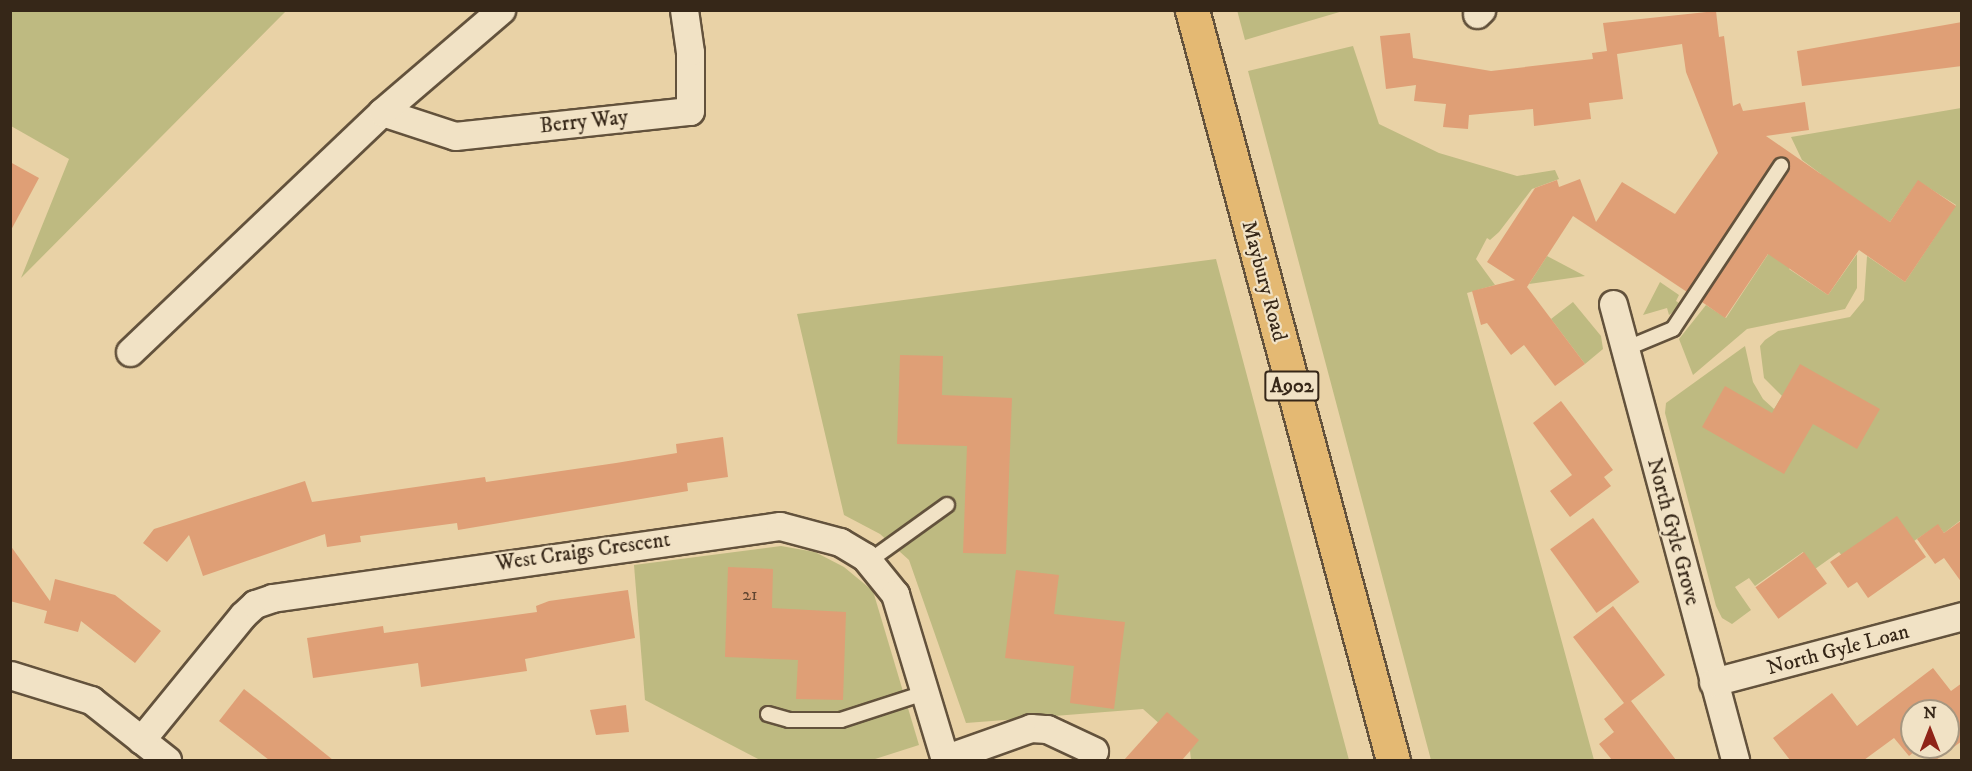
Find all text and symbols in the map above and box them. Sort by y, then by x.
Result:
street label: Berry Way [539,105,629,139]
street label: Maybury Road [1236,218,1292,344]
road number: A902 [1264,369,1320,403]
street label: North Gyle Grove [1641,456,1705,608]
street label: West Craigs Crescent [494,527,672,577]
house number: 21 [742,584,758,606]
street label: North Gyle Loan [1764,619,1912,681]
north arrow [1900,699,1960,759]
text: N [1923,703,1937,723]

